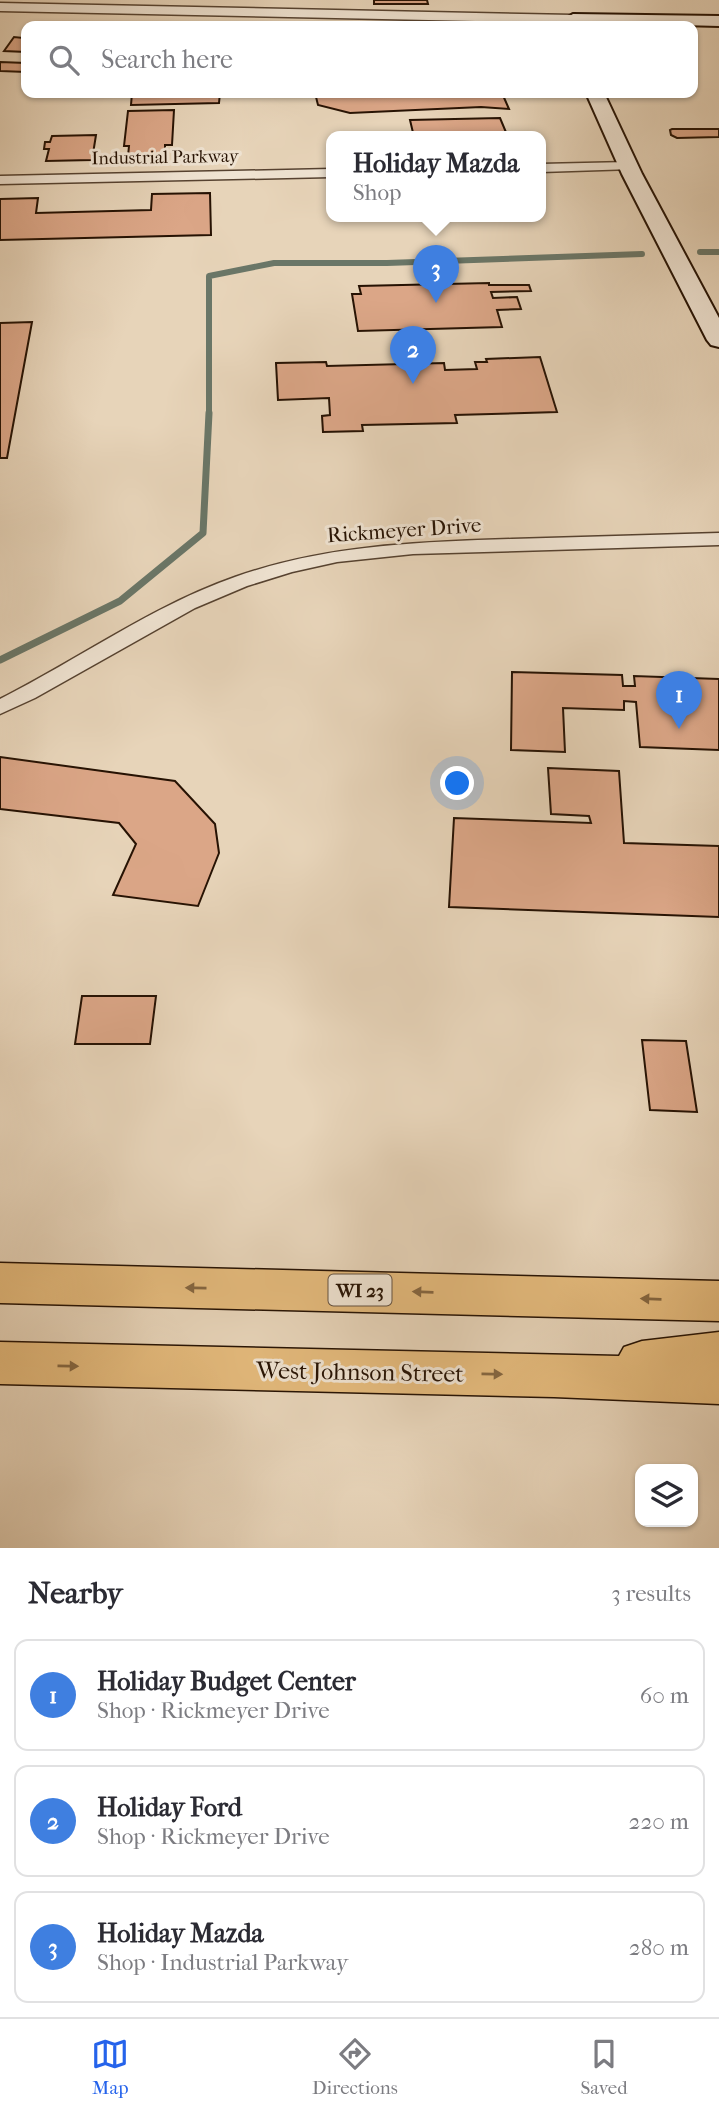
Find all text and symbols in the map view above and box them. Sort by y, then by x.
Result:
search box [21,21,698,98]
icon: search [45,41,83,79]
text: Search here [101,44,233,75]
popup [326,131,546,222]
street label: Industrial Parkway [91,146,240,169]
text: Holiday Mazda [353,148,519,179]
text: Shop [353,179,402,206]
pin: 3 [413,245,459,303]
pin: 2 [390,326,436,384]
street label: Rickmeyer Drive [326,513,482,547]
pin: 1 [656,671,702,729]
your location [440,766,474,800]
road number: WI 23 [328,1274,392,1306]
one-way arrow [185,1282,207,1294]
one-way arrow [412,1287,434,1298]
one-way arrow [640,1294,662,1305]
street label: West Johnson Street [255,1356,464,1388]
one-way arrow [57,1360,79,1372]
one-way arrow [481,1368,503,1380]
map controls [635,1464,698,1527]
button: layers [635,1464,698,1527]
text: Nearby [28,1576,123,1611]
text: 3 results [611,1580,691,1607]
text: Holiday Budget Center [97,1666,356,1697]
text: 1 [49,1682,57,1709]
text: 60 m [640,1682,689,1709]
text: Shop · Rickmeyer Drive [97,1697,330,1724]
text: Holiday Ford [97,1792,242,1823]
text: 2 [47,1808,59,1835]
text: 220 m [629,1808,689,1835]
text: Shop · Rickmeyer Drive [97,1823,330,1850]
text: Holiday Mazda [97,1918,264,1949]
text: 3 [48,1934,58,1961]
text: 280 m [629,1934,689,1961]
text: Shop · Industrial Parkway [97,1949,348,1976]
tab: Map [91,2035,129,2099]
tab: Directions [312,2035,398,2099]
tab: Saved [580,2035,628,2099]

